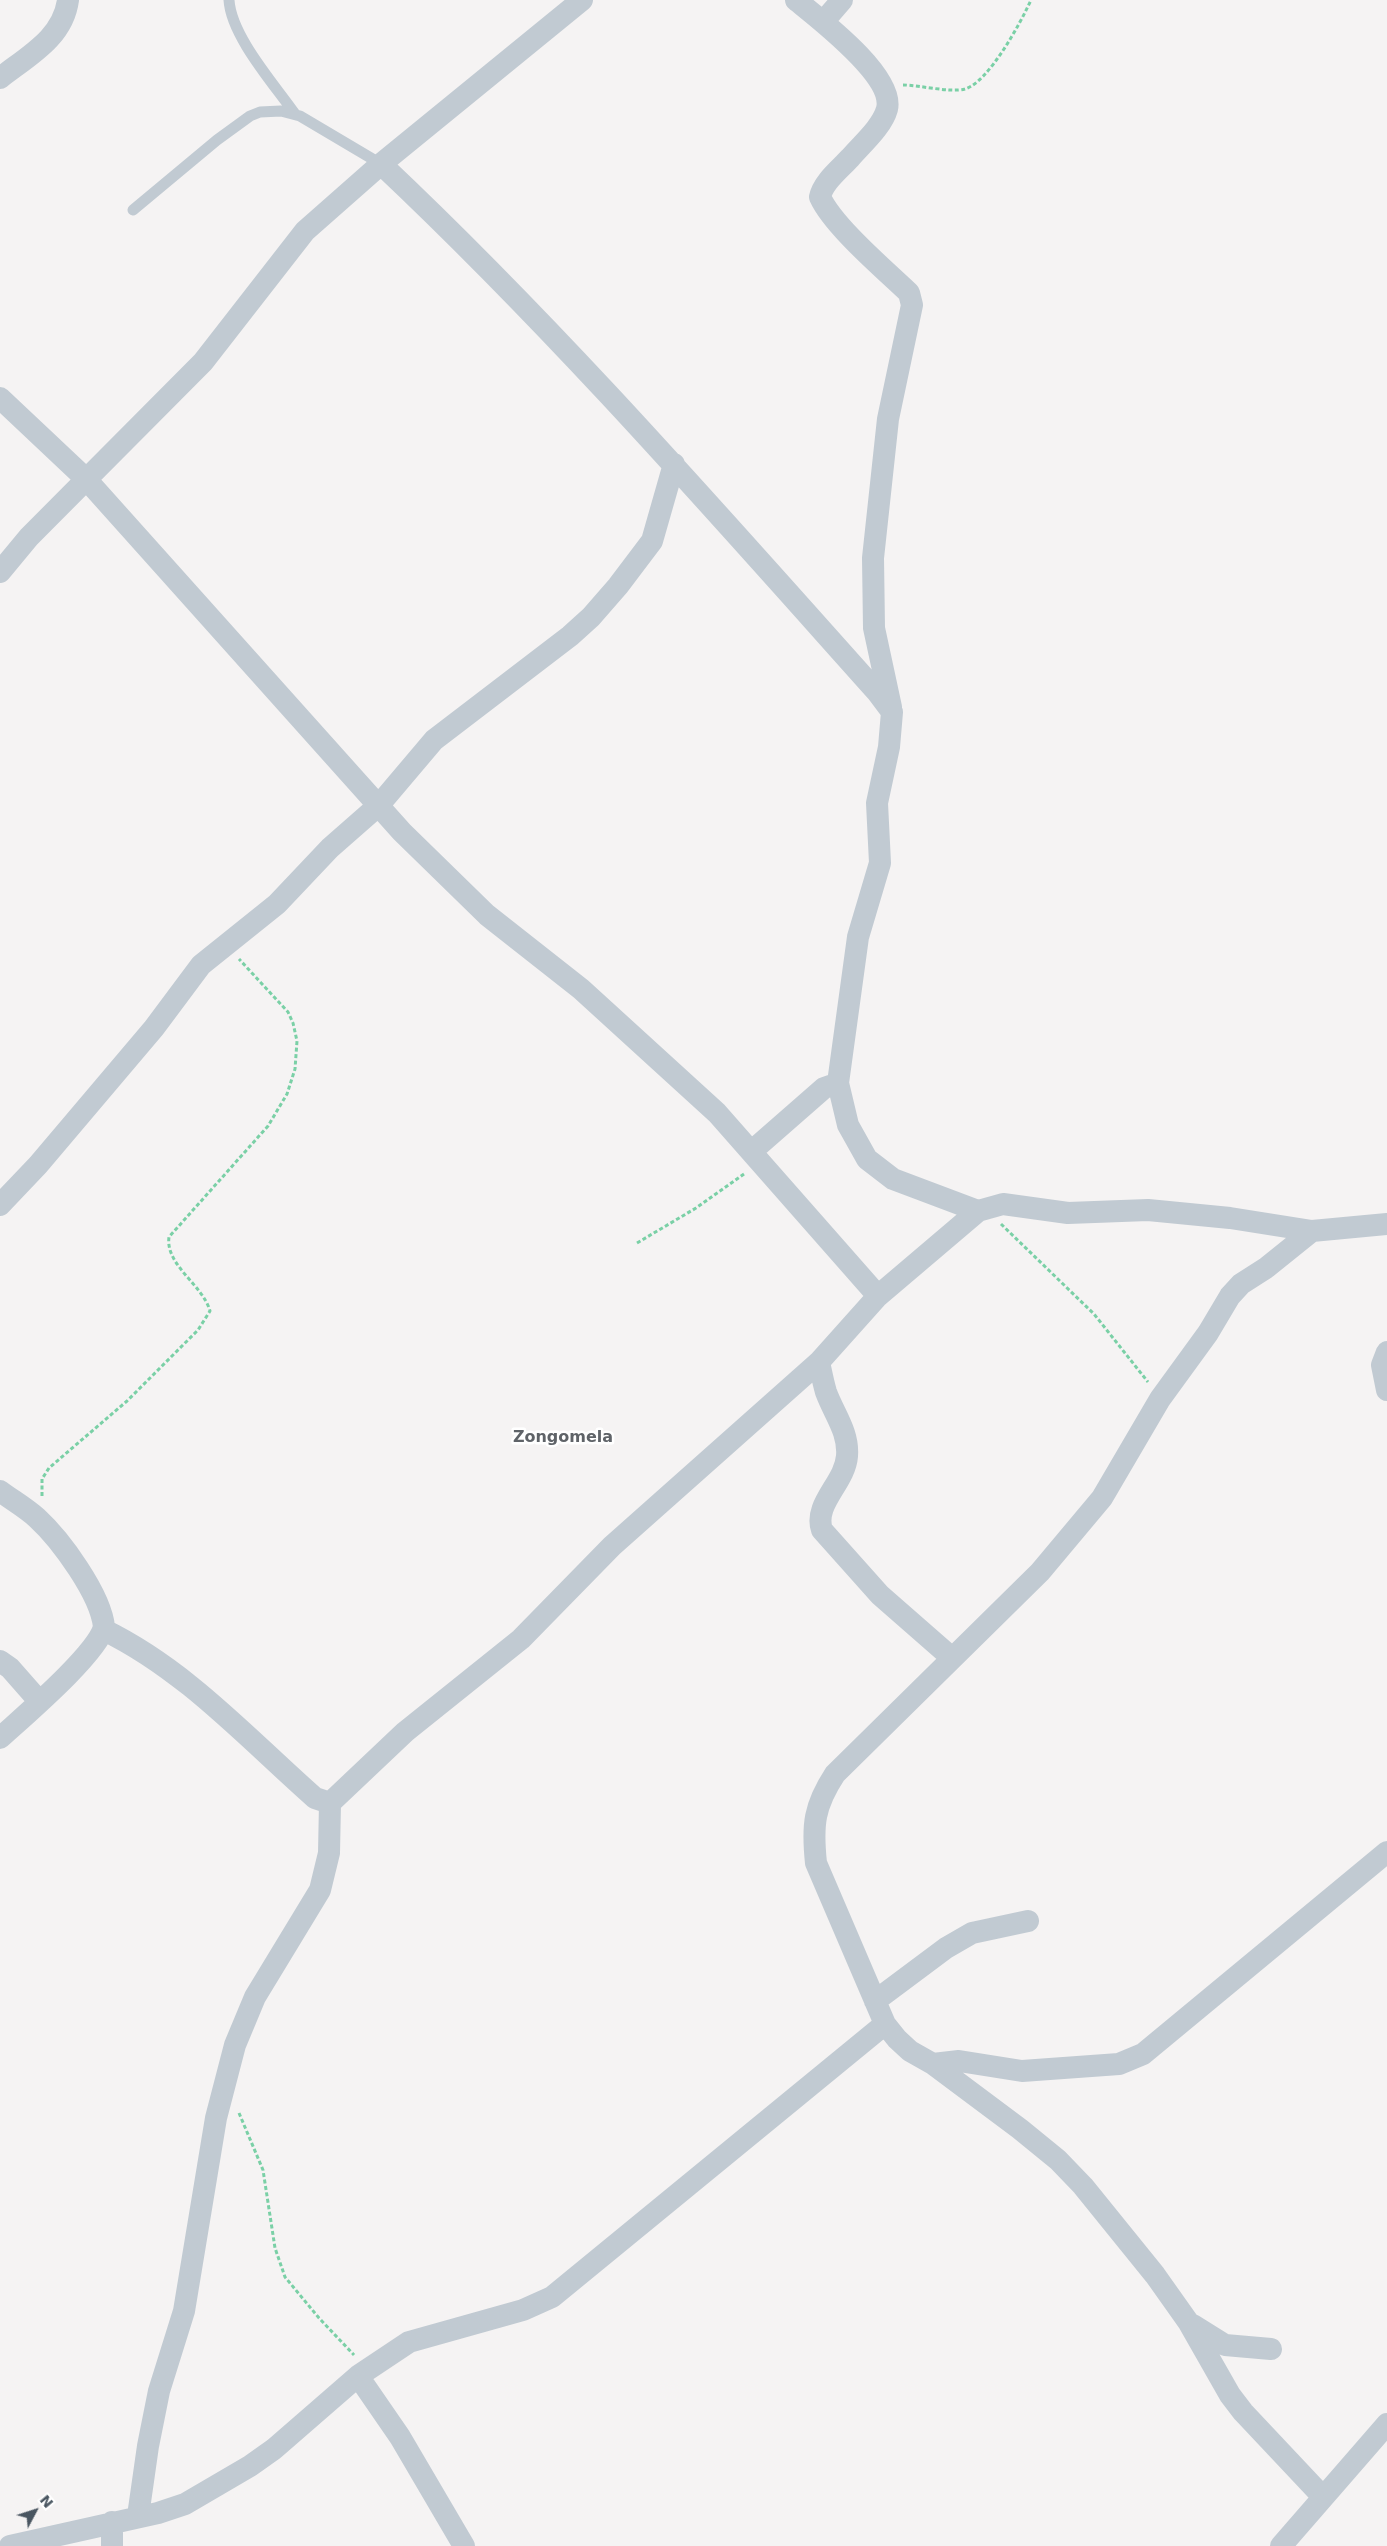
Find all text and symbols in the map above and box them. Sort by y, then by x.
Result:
district label: Zongomela [513,1428,613,1448]
north arrow [10,2486,60,2536]
text: N [37,2492,56,2511]

